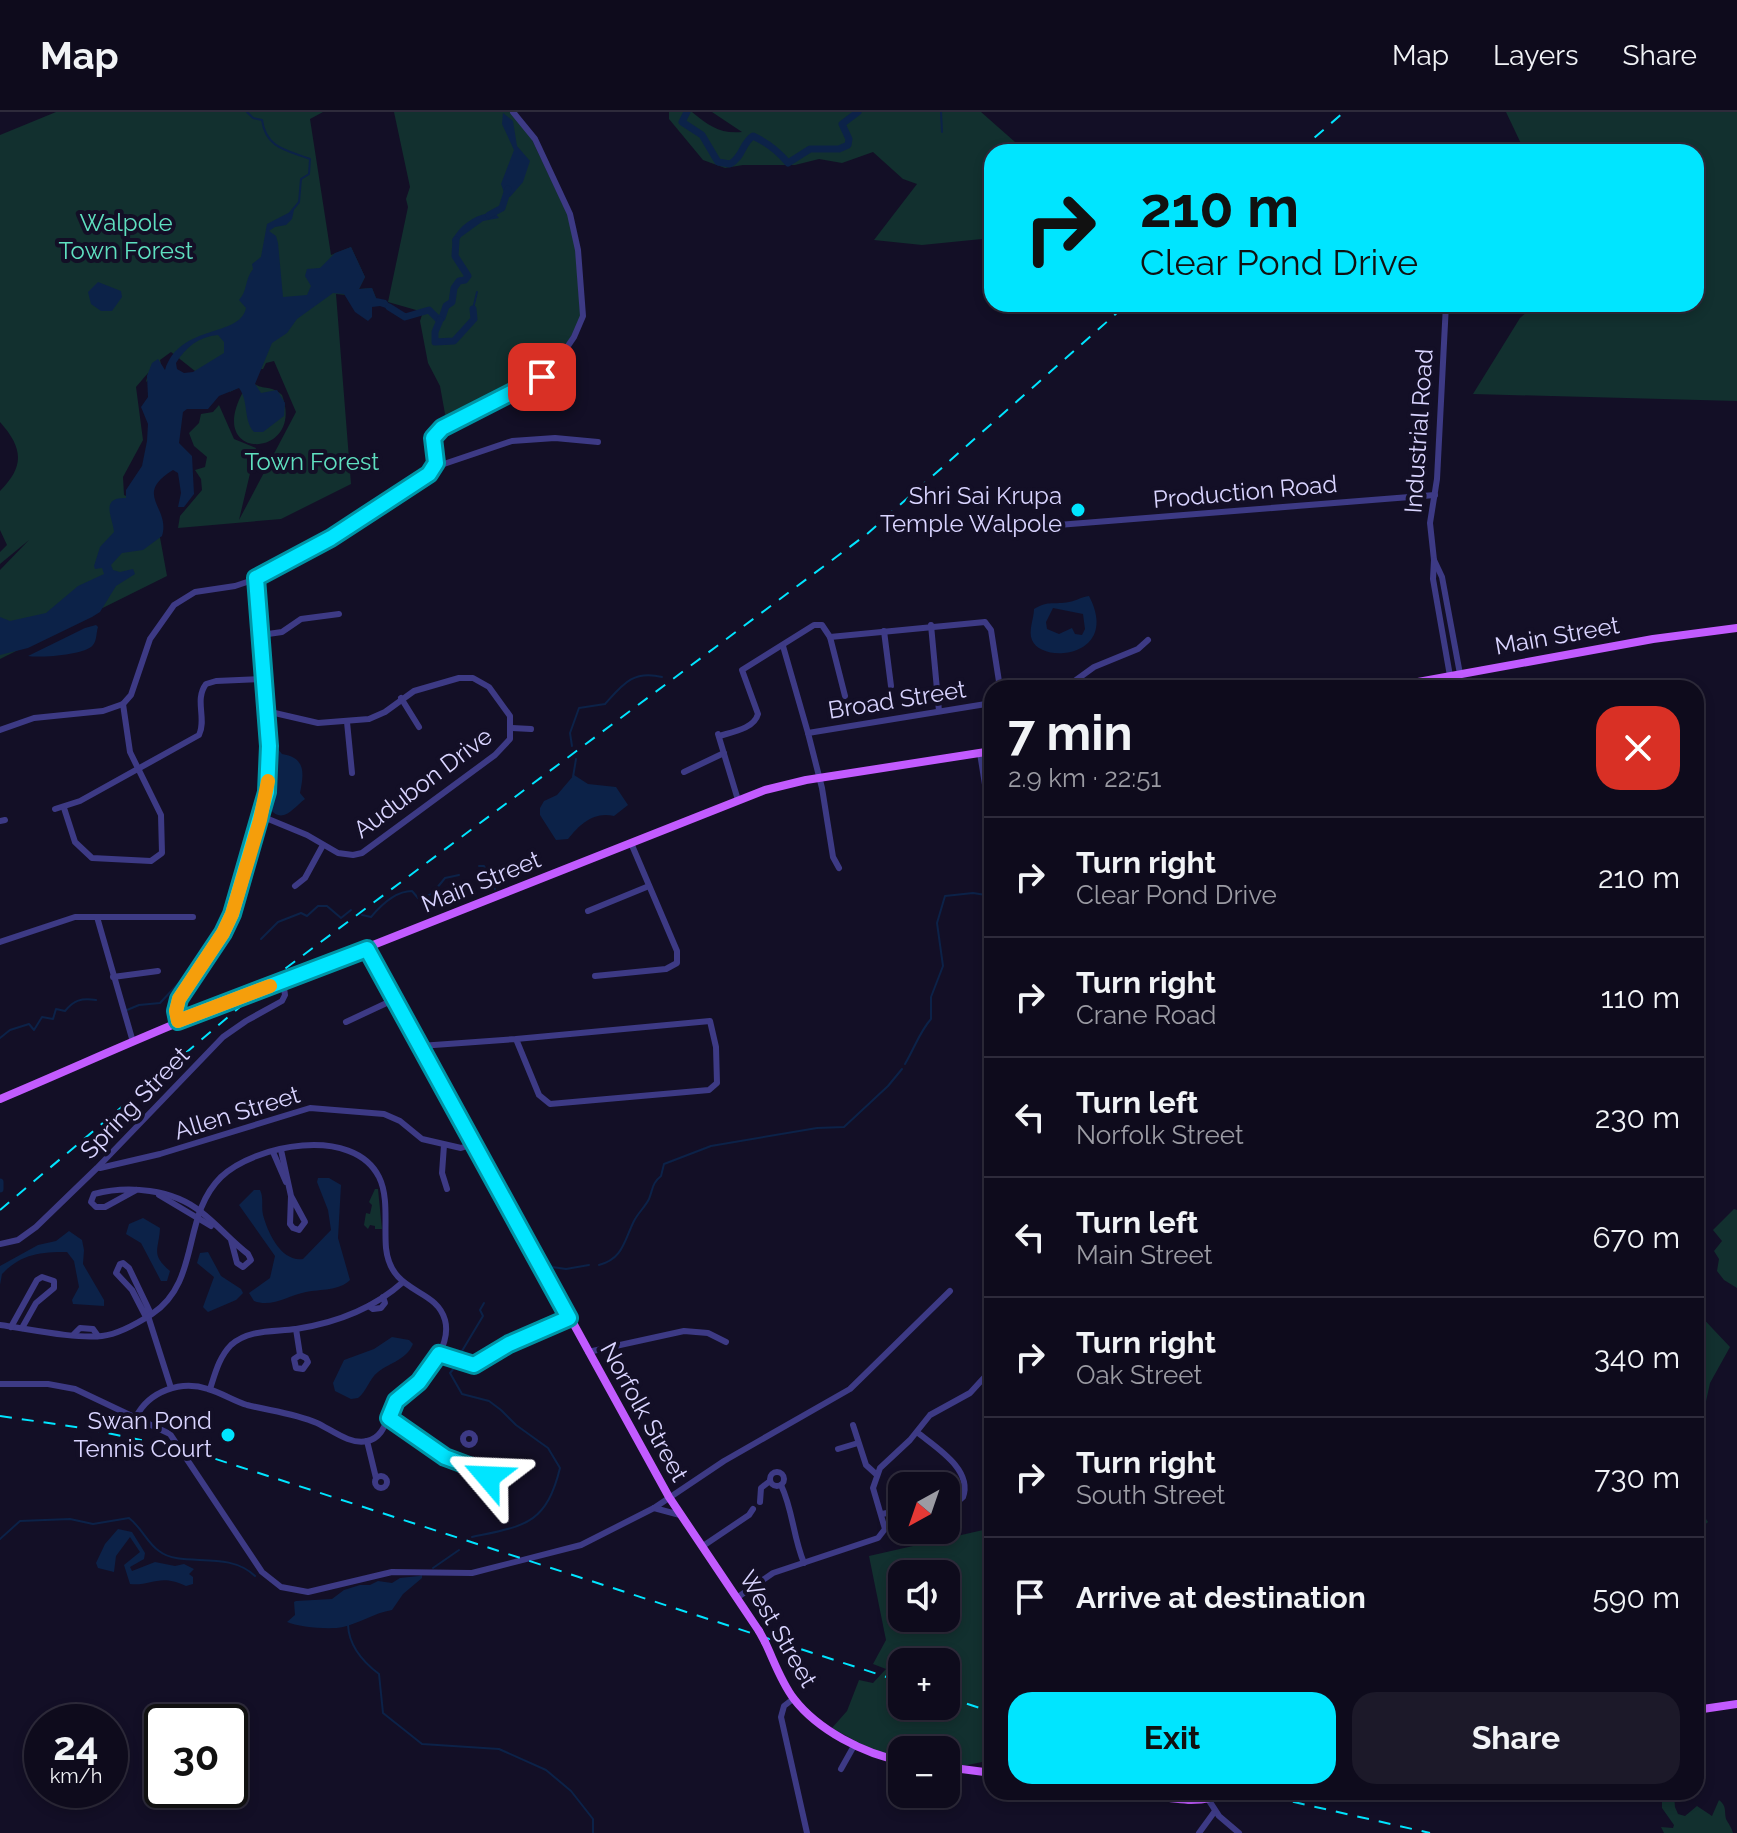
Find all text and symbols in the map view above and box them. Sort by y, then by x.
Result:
text: Map [40,33,119,78]
text: Map [1392,39,1449,72]
text: Layers [1493,39,1579,72]
text: Share [1623,39,1697,72]
text: 210 m [1140,174,1299,240]
icon: right [1008,176,1112,280]
park label: Walpole Town Forest [59,208,193,265]
text: Clear Pond Drive [1140,241,1418,283]
pin [508,343,576,411]
street label: Industrial Road [1398,348,1439,514]
icon: arrive [520,355,564,399]
park label: Town Forest [245,447,379,476]
street label: Production Road [1152,469,1338,514]
place label: Shri Sai Krupa Temple Walpole [880,481,1062,538]
marker: Shri Sai Krupa Temple Walpole [1069,501,1087,519]
street label: Main Street [1492,610,1621,661]
street label: Broad Street [826,674,968,725]
text: 7 min [1008,705,1132,761]
button: close [1596,706,1680,790]
street label: Audubon Drive [348,721,498,844]
text: 2.9 km · 22:51 [1008,763,1161,793]
street label: Main Street [417,845,545,919]
text: Turn right [1076,845,1216,880]
icon: right [1008,855,1052,899]
text: 210 m [1598,860,1680,895]
text: Clear Pond Drive [1076,880,1277,910]
text: Turn right [1076,965,1216,1000]
icon: right [1008,975,1052,1019]
text: 110 m [1601,980,1680,1015]
text: Crane Road [1076,1000,1217,1030]
street label: Spring Street [74,1041,195,1165]
street label: Allen Street [170,1080,303,1145]
text: Turn left [1076,1085,1198,1120]
icon: left [1008,1095,1052,1139]
text: 230 m [1595,1100,1680,1135]
text: Norfolk Street [1076,1120,1244,1150]
text: Turn left [1076,1205,1198,1240]
icon: left [1008,1215,1052,1259]
text: 670 m [1592,1220,1680,1255]
text: Main Street [1076,1240,1212,1270]
text: Turn right [1076,1325,1216,1360]
icon: right [1008,1335,1052,1379]
street label: Norfolk Street [594,1337,695,1486]
text: 340 m [1594,1340,1680,1375]
text: Oak Street [1076,1360,1202,1390]
place label: Swan Pond Tennis Court [74,1406,212,1463]
marker: Swan Pond Tennis Court [219,1426,237,1444]
position arrow [446,1435,530,1519]
text: Turn right [1076,1445,1216,1480]
icon: right [1008,1455,1052,1499]
text: 730 m [1594,1460,1680,1495]
north arrow [888,1472,960,1544]
map controls [888,1472,960,1808]
text: South Street [1076,1480,1225,1510]
button: sound [888,1560,960,1632]
street label: West Street [733,1565,823,1692]
icon: arrive [1008,1575,1052,1619]
text: Arrive at destination [1076,1580,1366,1615]
text: 590 m [1592,1580,1680,1615]
button: + [888,1648,960,1720]
button: Exit [1008,1692,1336,1784]
button: Share [1352,1692,1680,1784]
speed limit sign: 30 [144,1704,248,1808]
text: 24 [53,1722,99,1769]
button: − [888,1736,960,1808]
text: km/h [50,1764,102,1788]

